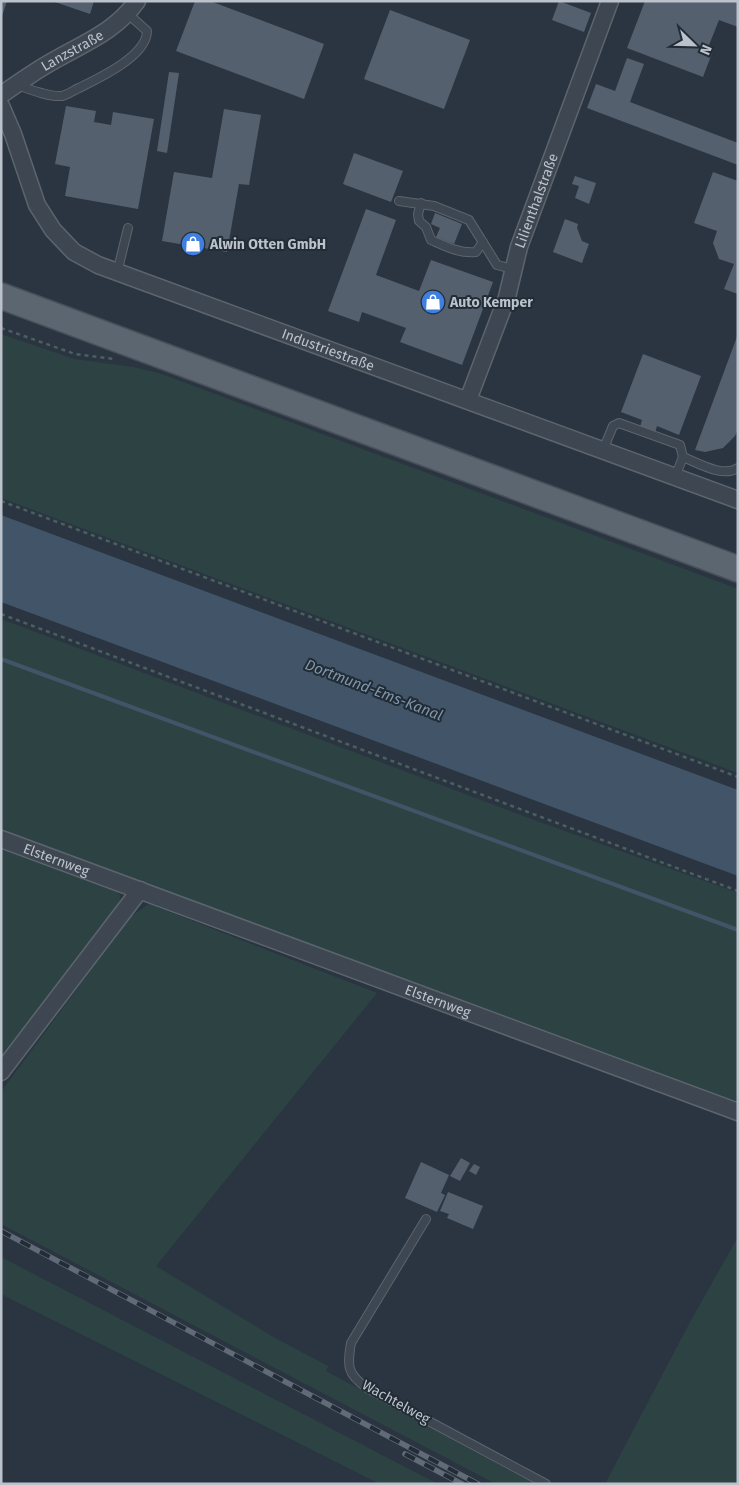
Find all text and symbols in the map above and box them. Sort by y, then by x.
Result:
north arrow [669,20,719,70]
street label: Lanzstraße [38,26,107,75]
text: N [696,42,715,57]
street label: Lilienthalstraße [511,151,561,250]
shop icon: Alwin Otten GmbH [180,231,206,257]
place label: Alwin Otten GmbH [209,236,326,253]
shop icon: Auto Kemper [420,289,446,315]
place label: Auto Kemper [449,294,533,311]
street label: Industriestraße [279,325,377,374]
water label: Dortmund-Ems-Kanal [303,655,445,725]
street label: Elsternweg [21,840,92,880]
street label: Elsternweg [403,981,474,1021]
street label: Wachtelweg [359,1376,434,1428]

